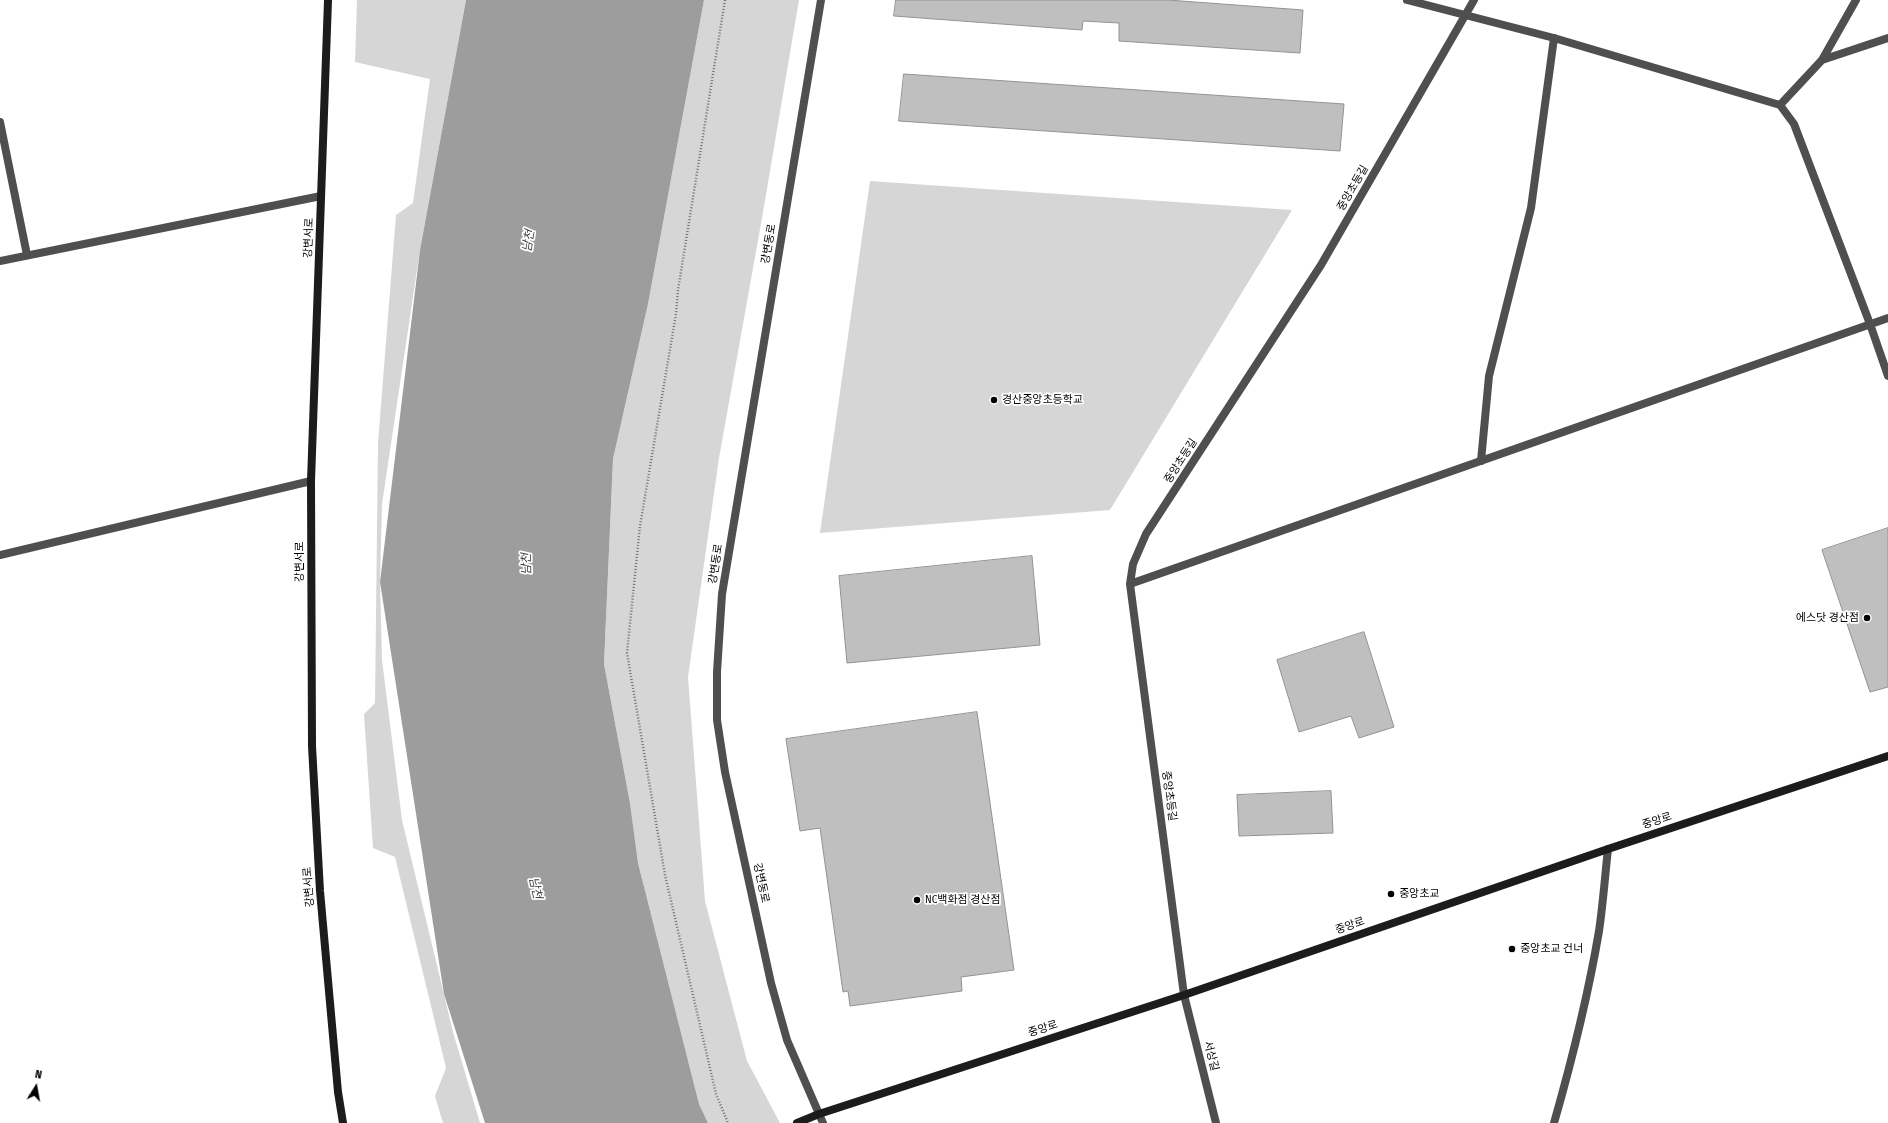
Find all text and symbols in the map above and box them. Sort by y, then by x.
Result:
street label: 중앙초등길 [1335,163,1371,213]
street label: 강변서로 [302,218,316,258]
street label: 강변동로 [759,223,779,265]
water label: 남천 [520,229,538,253]
place label: 경산중앙초등학교 [1002,393,1083,407]
marker: 경산중앙초등학교 [989,395,999,405]
street label: 중앙초등길 [1162,436,1200,486]
street label: 강변서로 [293,542,307,582]
street label: 강변동로 [706,543,726,585]
water label: 남천 [520,553,534,575]
place label: 에스닷 경산점 [1796,611,1859,625]
marker: 에스닷 경산점 [1862,613,1872,623]
street label: 중앙초등길 [1159,770,1179,822]
street label: 중앙로 [1641,810,1673,832]
street label: 강변동로 [750,862,772,904]
street label: 강변서로 [301,866,317,908]
water label: 남천 [526,876,544,900]
place label: 중앙초교 [1399,887,1439,901]
marker: 중앙초교 [1386,889,1396,899]
place label: NC백화점 경산점 [925,893,1001,907]
marker: NC백화점 경산점 [912,895,922,905]
street label: 중앙로 [1333,915,1367,937]
place label: 중앙초교 건너 [1520,942,1583,956]
marker: 중앙초교 건너 [1507,944,1517,954]
street label: 중앙로 [1027,1018,1059,1040]
street label: 서상길 [1201,1040,1221,1072]
north arrow [16,1067,56,1107]
text: N [34,1068,43,1082]

